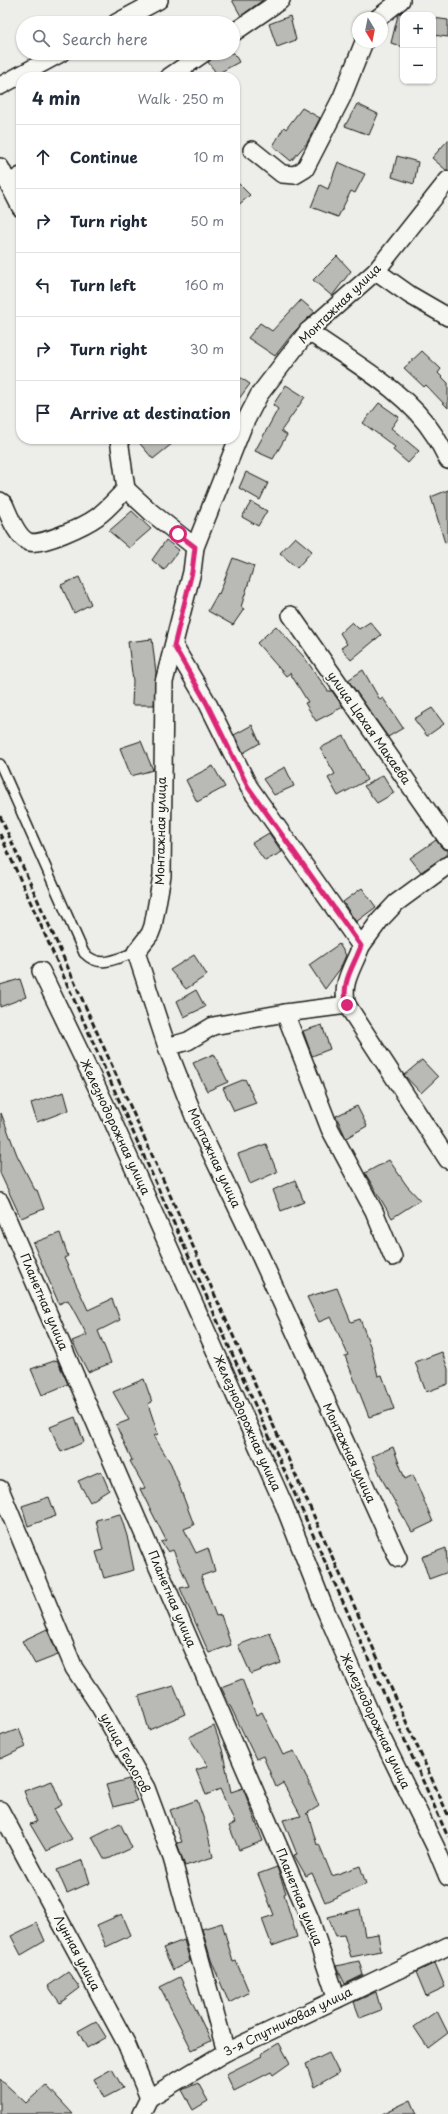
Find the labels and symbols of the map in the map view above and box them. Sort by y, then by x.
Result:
north arrow [352,12,388,48]
street label: Монтажная улица [294,259,385,347]
route start [169,525,187,543]
street label: улица Цахая Макаева [324,667,416,788]
street label: Монтажная улица [150,776,170,885]
route end [338,996,356,1014]
street label: Железнодорожная улица [76,1056,156,1198]
street label: Монтажная улица [184,1105,246,1211]
street label: Планетная улица [16,1250,74,1353]
street label: Железнодорожная улица [210,1351,286,1494]
street label: Монтажная улица [319,1400,381,1506]
street label: Планетная улица [144,1547,202,1650]
street label: Железнодорожная улица [336,1650,416,1792]
street label: улица Геологов [96,1709,155,1796]
street label: Планетная улица [272,1845,328,1948]
street label: Лунная улица [50,1911,106,1994]
street label: 3-я Спутниковая улица [220,1982,355,2060]

